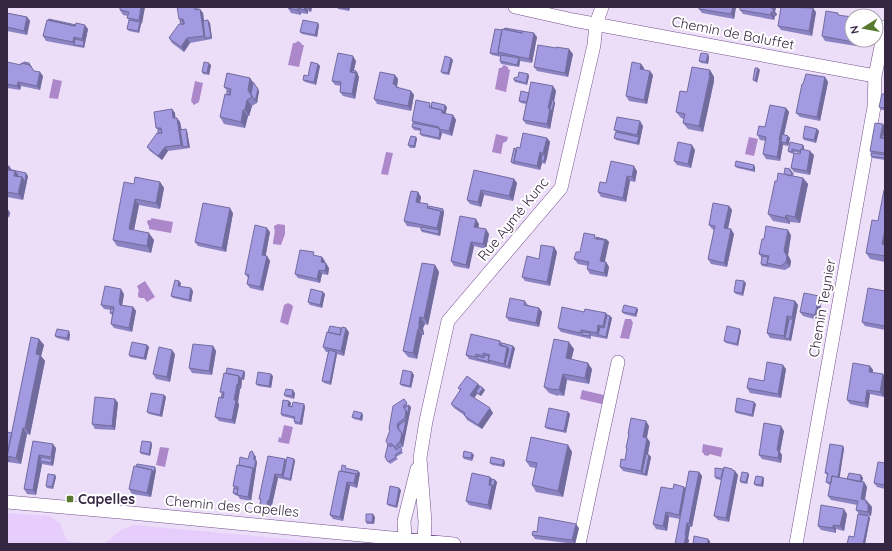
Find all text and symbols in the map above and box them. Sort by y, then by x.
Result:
north arrow [844,8,884,48]
street label: Chemin de Baluffet [670,12,796,54]
text: N [847,25,862,35]
street label: Rue Aymé Kunc [474,173,552,265]
street label: Chemin Teynier [804,257,840,359]
place label: Capelles [78,490,135,508]
street label: Chemin des Capelles [164,491,300,521]
marker: Capelles [65,494,75,504]

